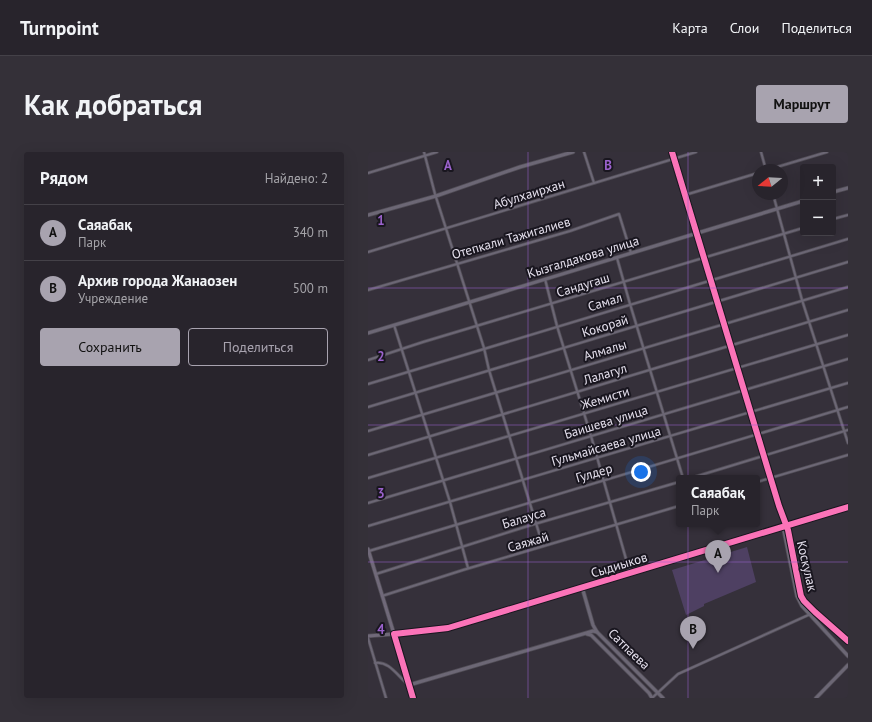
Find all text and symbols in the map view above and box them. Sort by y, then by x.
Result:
text: Turnpoint [20,16,99,40]
text: Карта [672,19,708,37]
text: Слои [730,19,759,37]
text: Поделиться [781,19,852,37]
button: Маршрут [756,85,848,123]
text: Как добраться [24,86,202,123]
text: A [444,157,452,174]
text: B [604,157,612,174]
north arrow [752,164,788,200]
map controls [800,164,836,236]
button: + [800,164,836,200]
text: Рядом [40,167,88,189]
text: Найдено: 2 [265,170,328,187]
street label: Абулхаирхан [491,175,567,213]
button: − [800,200,836,236]
text: 1 [377,212,385,229]
street label: Отепкали Тажигалиев [450,213,572,263]
text: Саяабақ [78,215,132,234]
text: A [49,224,57,241]
text: 340 m [293,224,328,241]
street label: Кызгалдакова улица [525,232,641,282]
text: Парк [78,234,106,251]
street label: Сандугаш [554,269,612,301]
text: Архив города Жанаозен [78,271,237,290]
text: B [49,280,57,297]
text: 500 m [293,280,328,297]
street label: Самал [586,289,624,315]
text: Учреждение [78,290,148,307]
street label: Кокорай [580,311,630,341]
button: Сохранить [40,328,180,366]
button: Поделиться [188,328,328,366]
street label: Алмалы [581,335,629,365]
text: 2 [377,348,385,365]
street label: Лалагул [580,359,629,389]
street label: Жемисти [578,383,631,414]
street label: Баишева улица [562,401,650,443]
street label: Гульмайсаева улица [549,422,663,470]
street label: Гулдер [574,460,614,486]
your location [631,462,651,482]
popup [676,475,760,527]
text: Саяабақ [691,483,745,502]
text: 3 [377,485,385,502]
text: Парк [691,502,719,519]
street label: Балауса [500,503,548,533]
street label: Саяжай [505,528,551,556]
street label: Коскулак [793,539,821,594]
pin: A [705,540,731,573]
street label: Сыдиыков [589,548,649,582]
pin: B [680,616,706,649]
text: 4 [377,621,385,638]
street label: Сатпаева [604,625,654,673]

